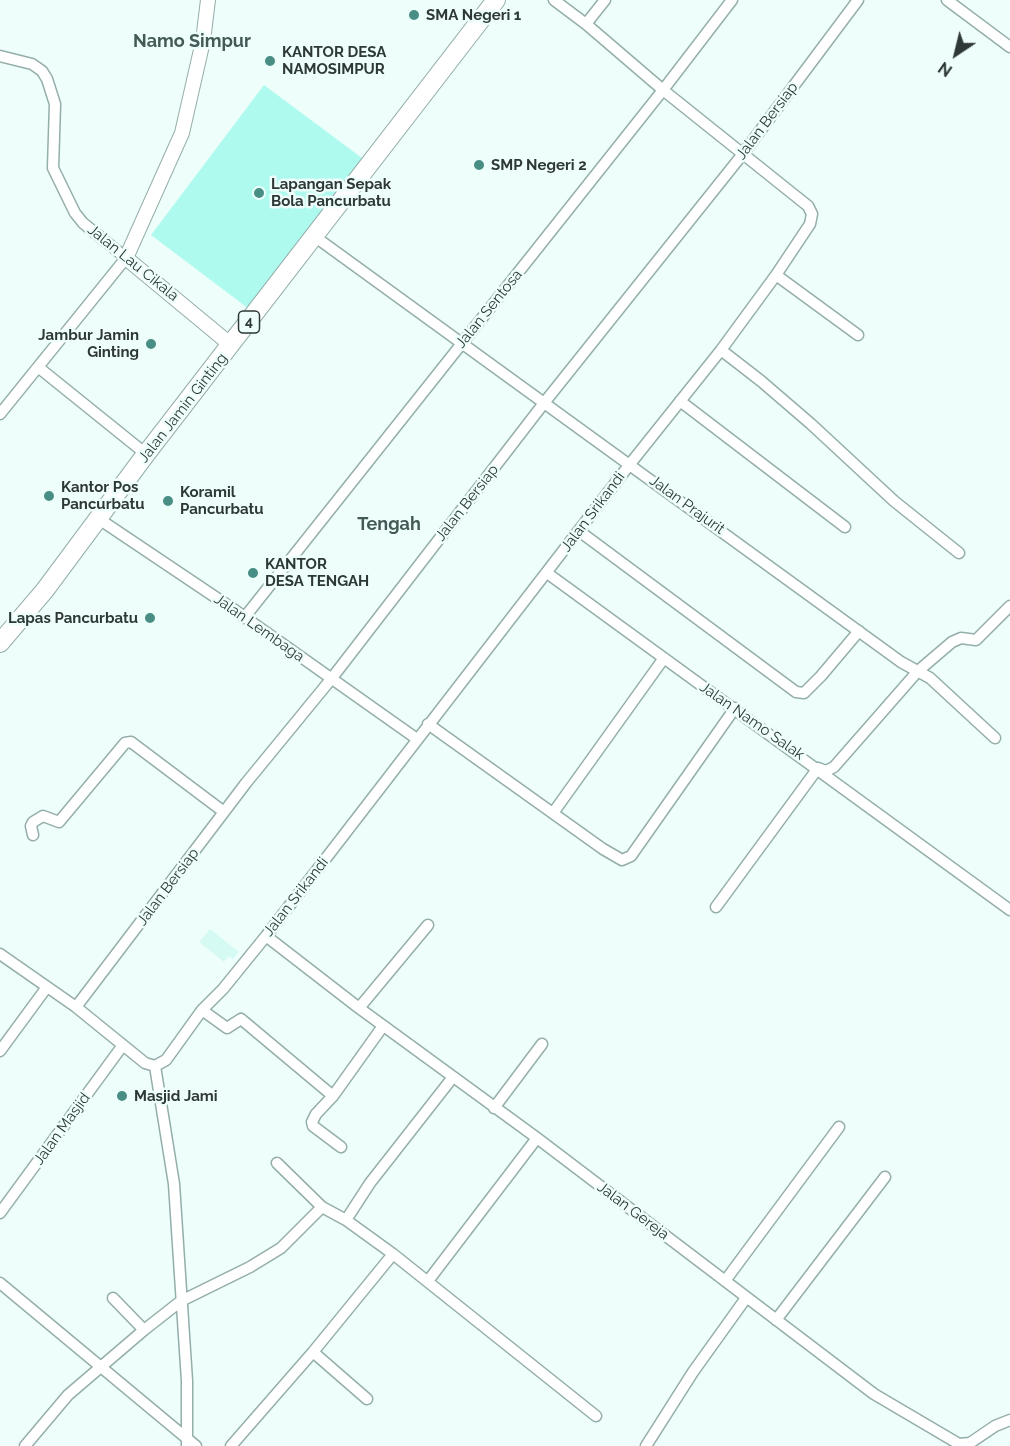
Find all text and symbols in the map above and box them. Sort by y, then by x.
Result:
place label: SMA Negeri 1 [426,6,521,24]
marker: SMA Negeri 1 [407,8,421,22]
north arrow [926,24,986,84]
district label: Namo Simpur [133,31,251,53]
place label: KANTOR DESA NAMOSIMPUR [282,43,386,78]
marker: KANTOR DESA NAMOSIMPUR [263,54,277,68]
text: N [935,58,956,80]
street label: Jalan Bersiap [732,79,802,163]
place label: SMP Negeri 2 [491,156,587,174]
marker: SMP Negeri 2 [472,158,486,172]
place label: Lapangan Sepak Bola Pancurbatu [271,175,391,210]
marker: Lapangan Sepak Bola Pancurbatu [252,186,266,200]
street label: Jalan Lau Cikala [84,221,182,305]
street label: Jalan Sentosa [452,266,526,352]
road number: 4 [238,311,260,333]
place label: Jambur Jamin Ginting [38,326,139,361]
marker: Jambur Jamin Ginting [144,337,158,351]
street label: Jalan Jamin Ginting [135,350,231,466]
street label: Jalan Bersiap [432,461,502,545]
street label: Jalan Srikandi [557,469,629,555]
street label: Jalan Prajurit [646,472,728,538]
place label: Kantor Pos Pancurbatu [61,478,145,513]
place label: Koramil Pancurbatu [180,483,264,518]
marker: Kantor Pos Pancurbatu [42,489,56,503]
marker: Koramil Pancurbatu [161,494,175,508]
district label: Tengah [357,514,421,536]
place label: KANTOR DESA TENGAH [265,555,369,590]
marker: KANTOR DESA TENGAH [246,566,260,580]
street label: Jalan Lembaga [210,590,308,666]
place label: Lapas Pancurbatu [8,609,138,627]
marker: Lapas Pancurbatu [143,611,157,625]
street label: Jalan Namo Salak [696,678,808,764]
street label: Jalan Bersiap [133,845,203,929]
street label: Jalan Srikandi [260,854,332,940]
place label: Masjid Jami [134,1087,218,1105]
marker: Masjid Jami [115,1089,129,1103]
street label: Jalan Masjid [30,1090,94,1168]
street label: Jalan Gereja [594,1178,672,1244]

